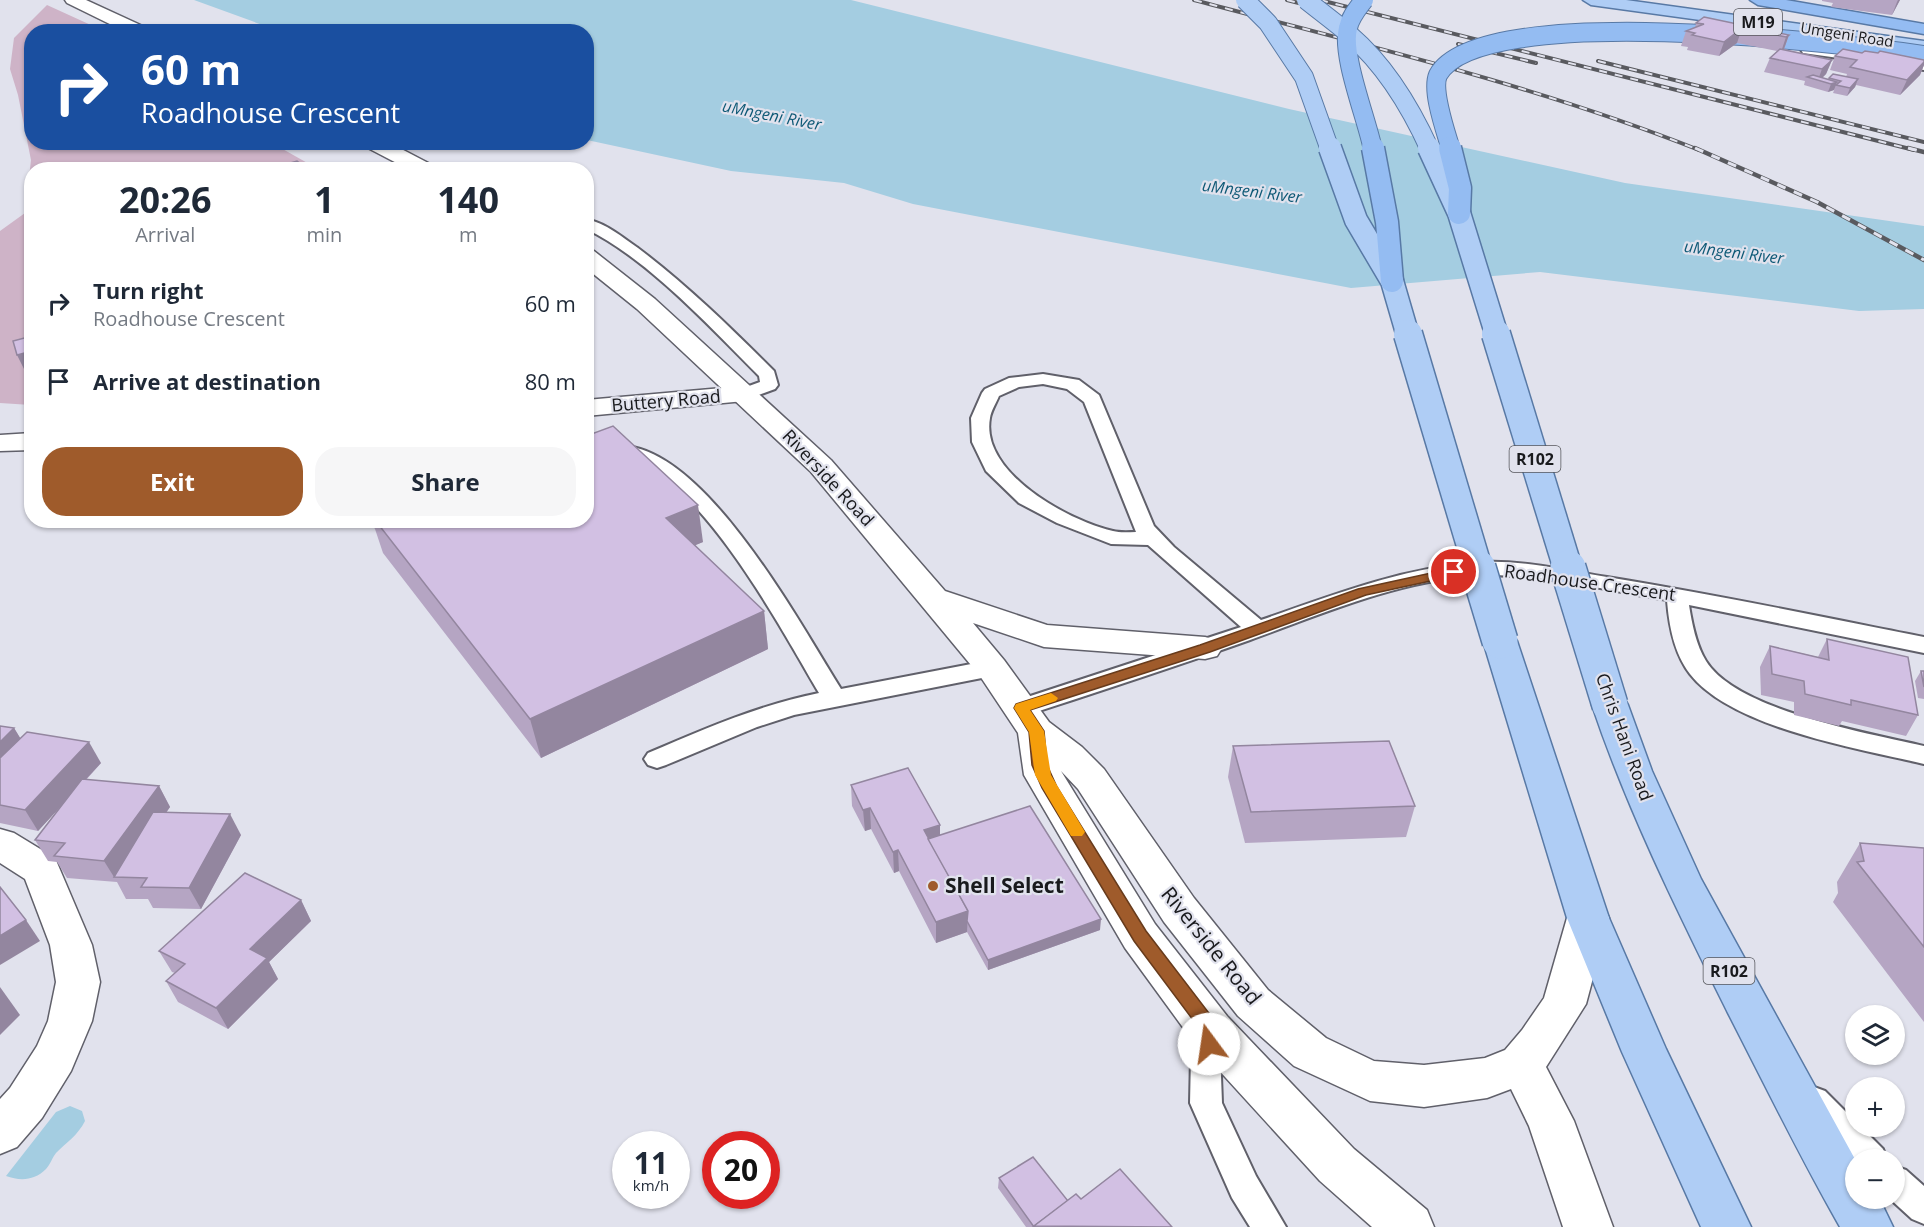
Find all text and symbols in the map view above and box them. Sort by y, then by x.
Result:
road number: M19 [1734,9,1782,35]
street label: Umgeni Road [1799,17,1895,51]
text: 60 m [141,40,241,97]
icon: right [42,48,120,126]
text: Roadhouse Crescent [141,94,400,131]
water label: uMngeni River [721,95,824,136]
water label: uMngeni River [1201,174,1304,208]
text: 20:26 [119,175,212,224]
text: 1 [314,175,335,224]
text: 140 [437,175,499,224]
text: Arrival [135,221,195,248]
text: min [306,221,342,248]
text: m [459,221,477,248]
water label: uMngeni River [1683,235,1786,269]
text: Turn right [93,275,204,305]
icon: right [42,287,75,320]
text: 60 m [525,288,576,318]
text: Roadhouse Crescent [93,305,285,332]
icon: arrive [42,365,75,398]
text: Arrive at destination [93,366,321,396]
text: 80 m [525,366,576,396]
street label: Buttery Road [610,383,722,417]
street label: Riverside Road [778,424,880,531]
road number: R102 [1510,446,1561,472]
button: Exit [42,447,303,516]
button: Share [315,447,576,516]
pin [1428,546,1479,597]
icon: arrive [1437,555,1470,588]
street label: Roadhouse Crescent [1503,558,1677,606]
street label: Chris Hani Road [1591,670,1659,804]
place label: Shell Select [945,871,1064,899]
marker: Shell Select [926,879,940,893]
street label: Riverside Road [1155,880,1268,1010]
road number: R102 [1704,958,1754,984]
map controls [1845,1005,1905,1209]
button: layers [1845,1005,1905,1065]
position arrow [1177,1012,1241,1076]
button: + [1845,1077,1905,1137]
speed limit sign: 20 [702,1131,780,1209]
text: 11 [634,1142,668,1183]
button: − [1845,1149,1905,1209]
text: km/h [633,1175,669,1195]

